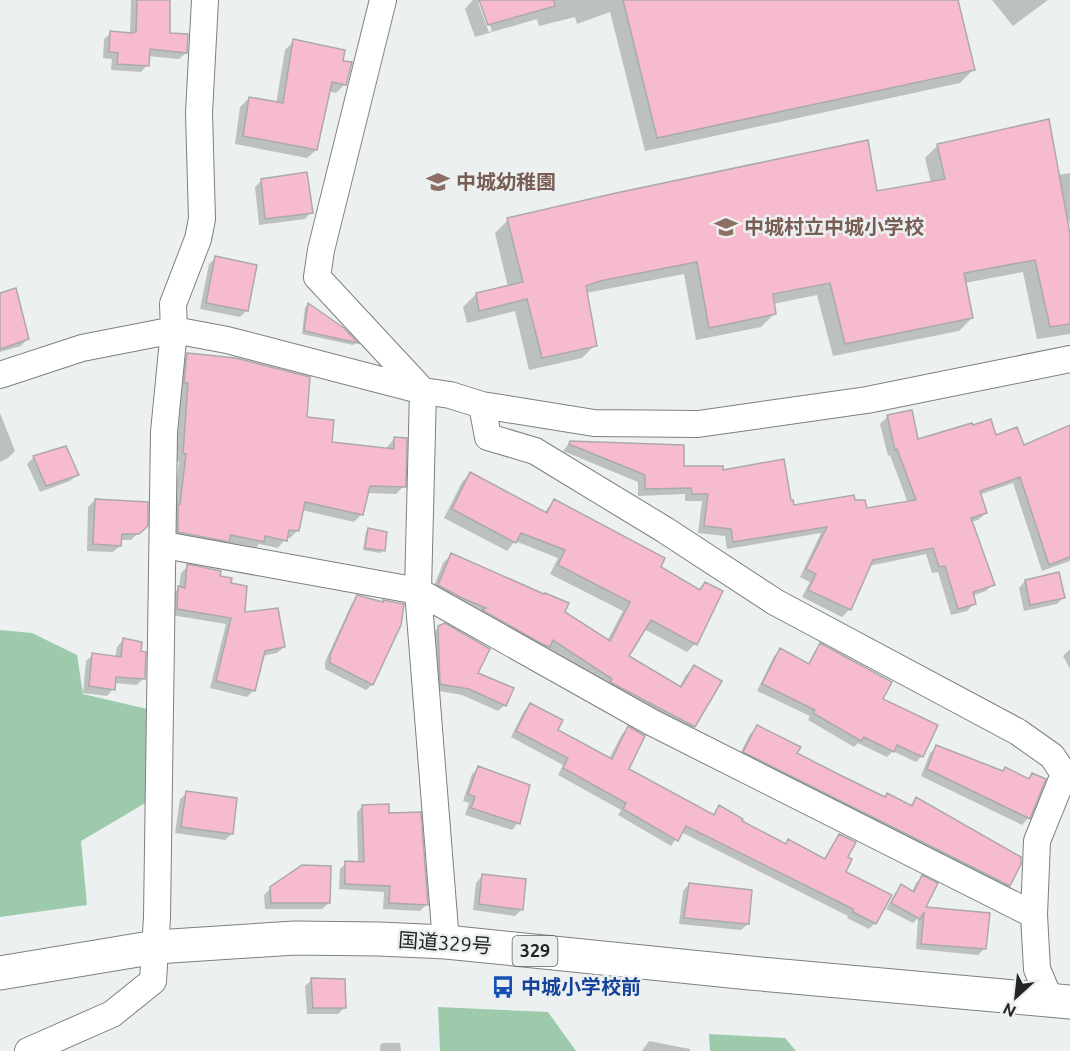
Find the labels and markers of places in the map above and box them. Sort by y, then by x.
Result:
school or university icon: 中城幼稚園 [425,169,451,195]
place label: 中城幼稚園 [456,170,556,193]
school or university icon: 中城村立中城小学校 [713,214,739,240]
place label: 中城村立中城小学校 [744,215,924,238]
bus stop icon: 中城小学校前 [490,974,516,1000]
place label: 中城小学校前 [521,975,641,998]

